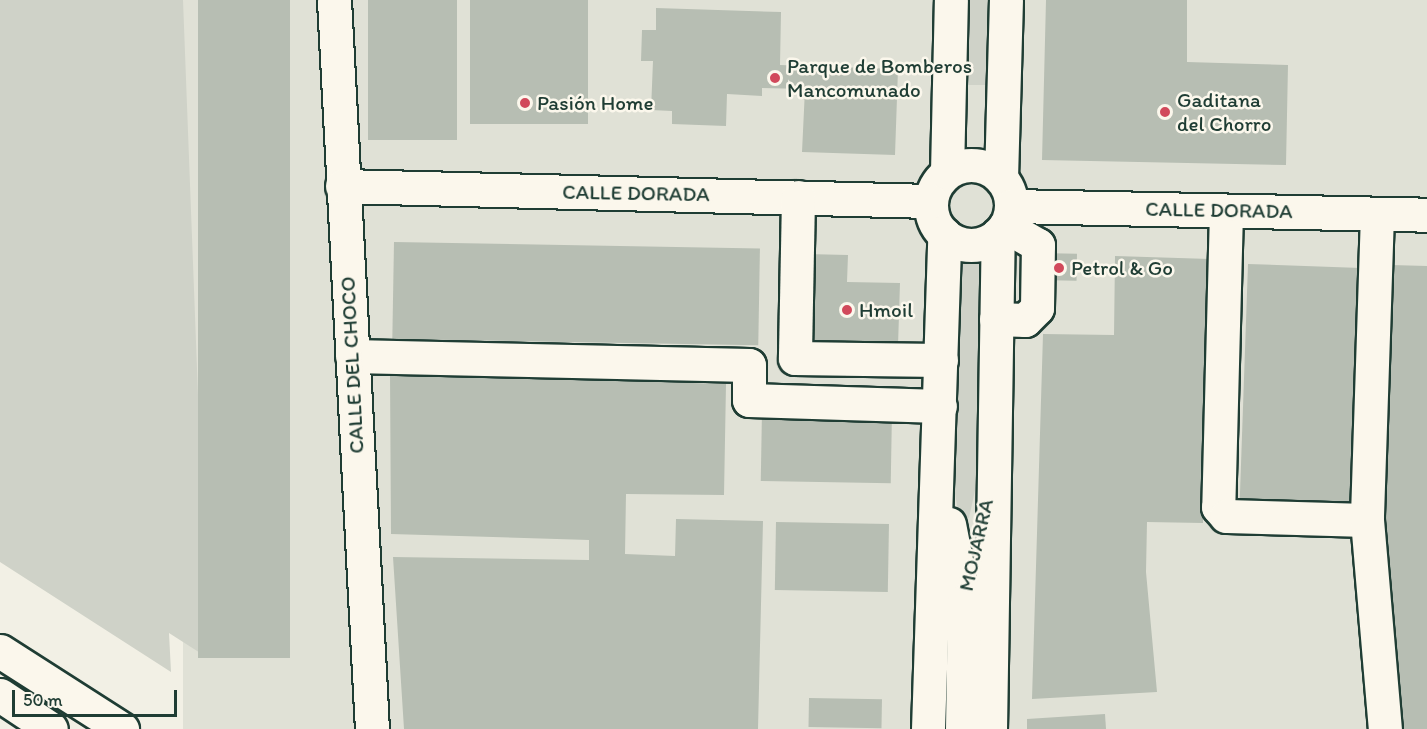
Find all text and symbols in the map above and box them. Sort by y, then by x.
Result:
place label: Parque de Bomberos Mancomunado [787,53,972,103]
marker: Parque de Bomberos Mancomunado [768,71,782,85]
place label: Gaditana del Chorro [1177,87,1272,137]
place label: Pasión Home [537,90,654,116]
marker: Pasión Home [518,96,532,110]
marker: Gaditana del Chorro [1158,105,1172,119]
street label: CALLE DORADA [562,179,710,207]
street label: CALLE DORADA [1145,196,1293,224]
place label: Petrol & Go [1071,255,1173,281]
marker: Petrol & Go [1052,261,1066,275]
street label: CALLE DEL CHOCO [335,276,369,454]
place label: Hmoil [859,297,913,323]
marker: Hmoil [840,303,854,317]
street label: MOJARRA [953,496,999,594]
scale bar [15,678,180,716]
text: 50 m [23,689,63,711]

